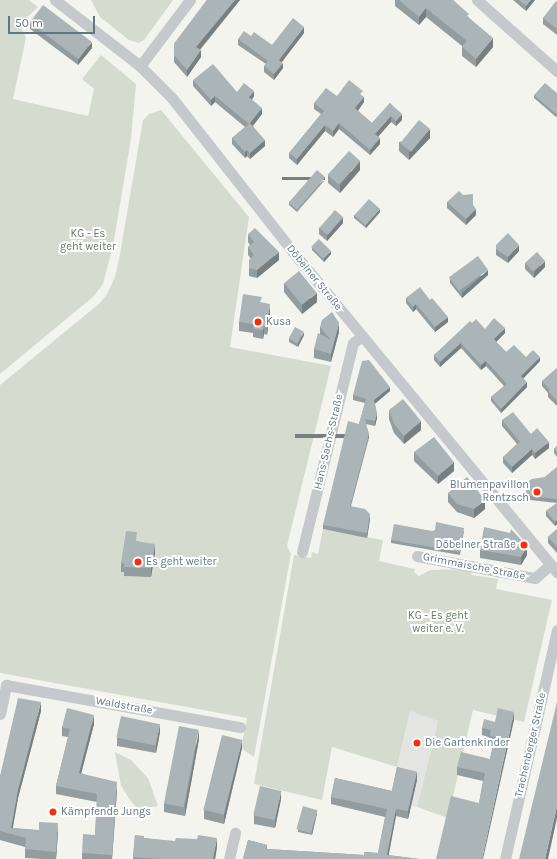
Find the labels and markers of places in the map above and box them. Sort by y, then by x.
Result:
place label: Kusa [266,315,291,329]
marker: Kusa [253,317,263,327]
place label: Blumenpavillon Rentzsch [450,479,529,505]
marker: Blumenpavillon Rentzsch [532,487,542,497]
place label: Döbelner Straße [435,538,516,552]
marker: Döbelner Straße [519,540,529,550]
place label: Es geht weiter [146,555,216,569]
marker: Es geht weiter [133,557,143,567]
place label: Die Gartenkinder [425,736,510,750]
marker: Die Gartenkinder [412,738,422,748]
place label: Kämpfende Jungs [61,805,151,819]
marker: Kämpfende Jungs [48,807,58,817]

